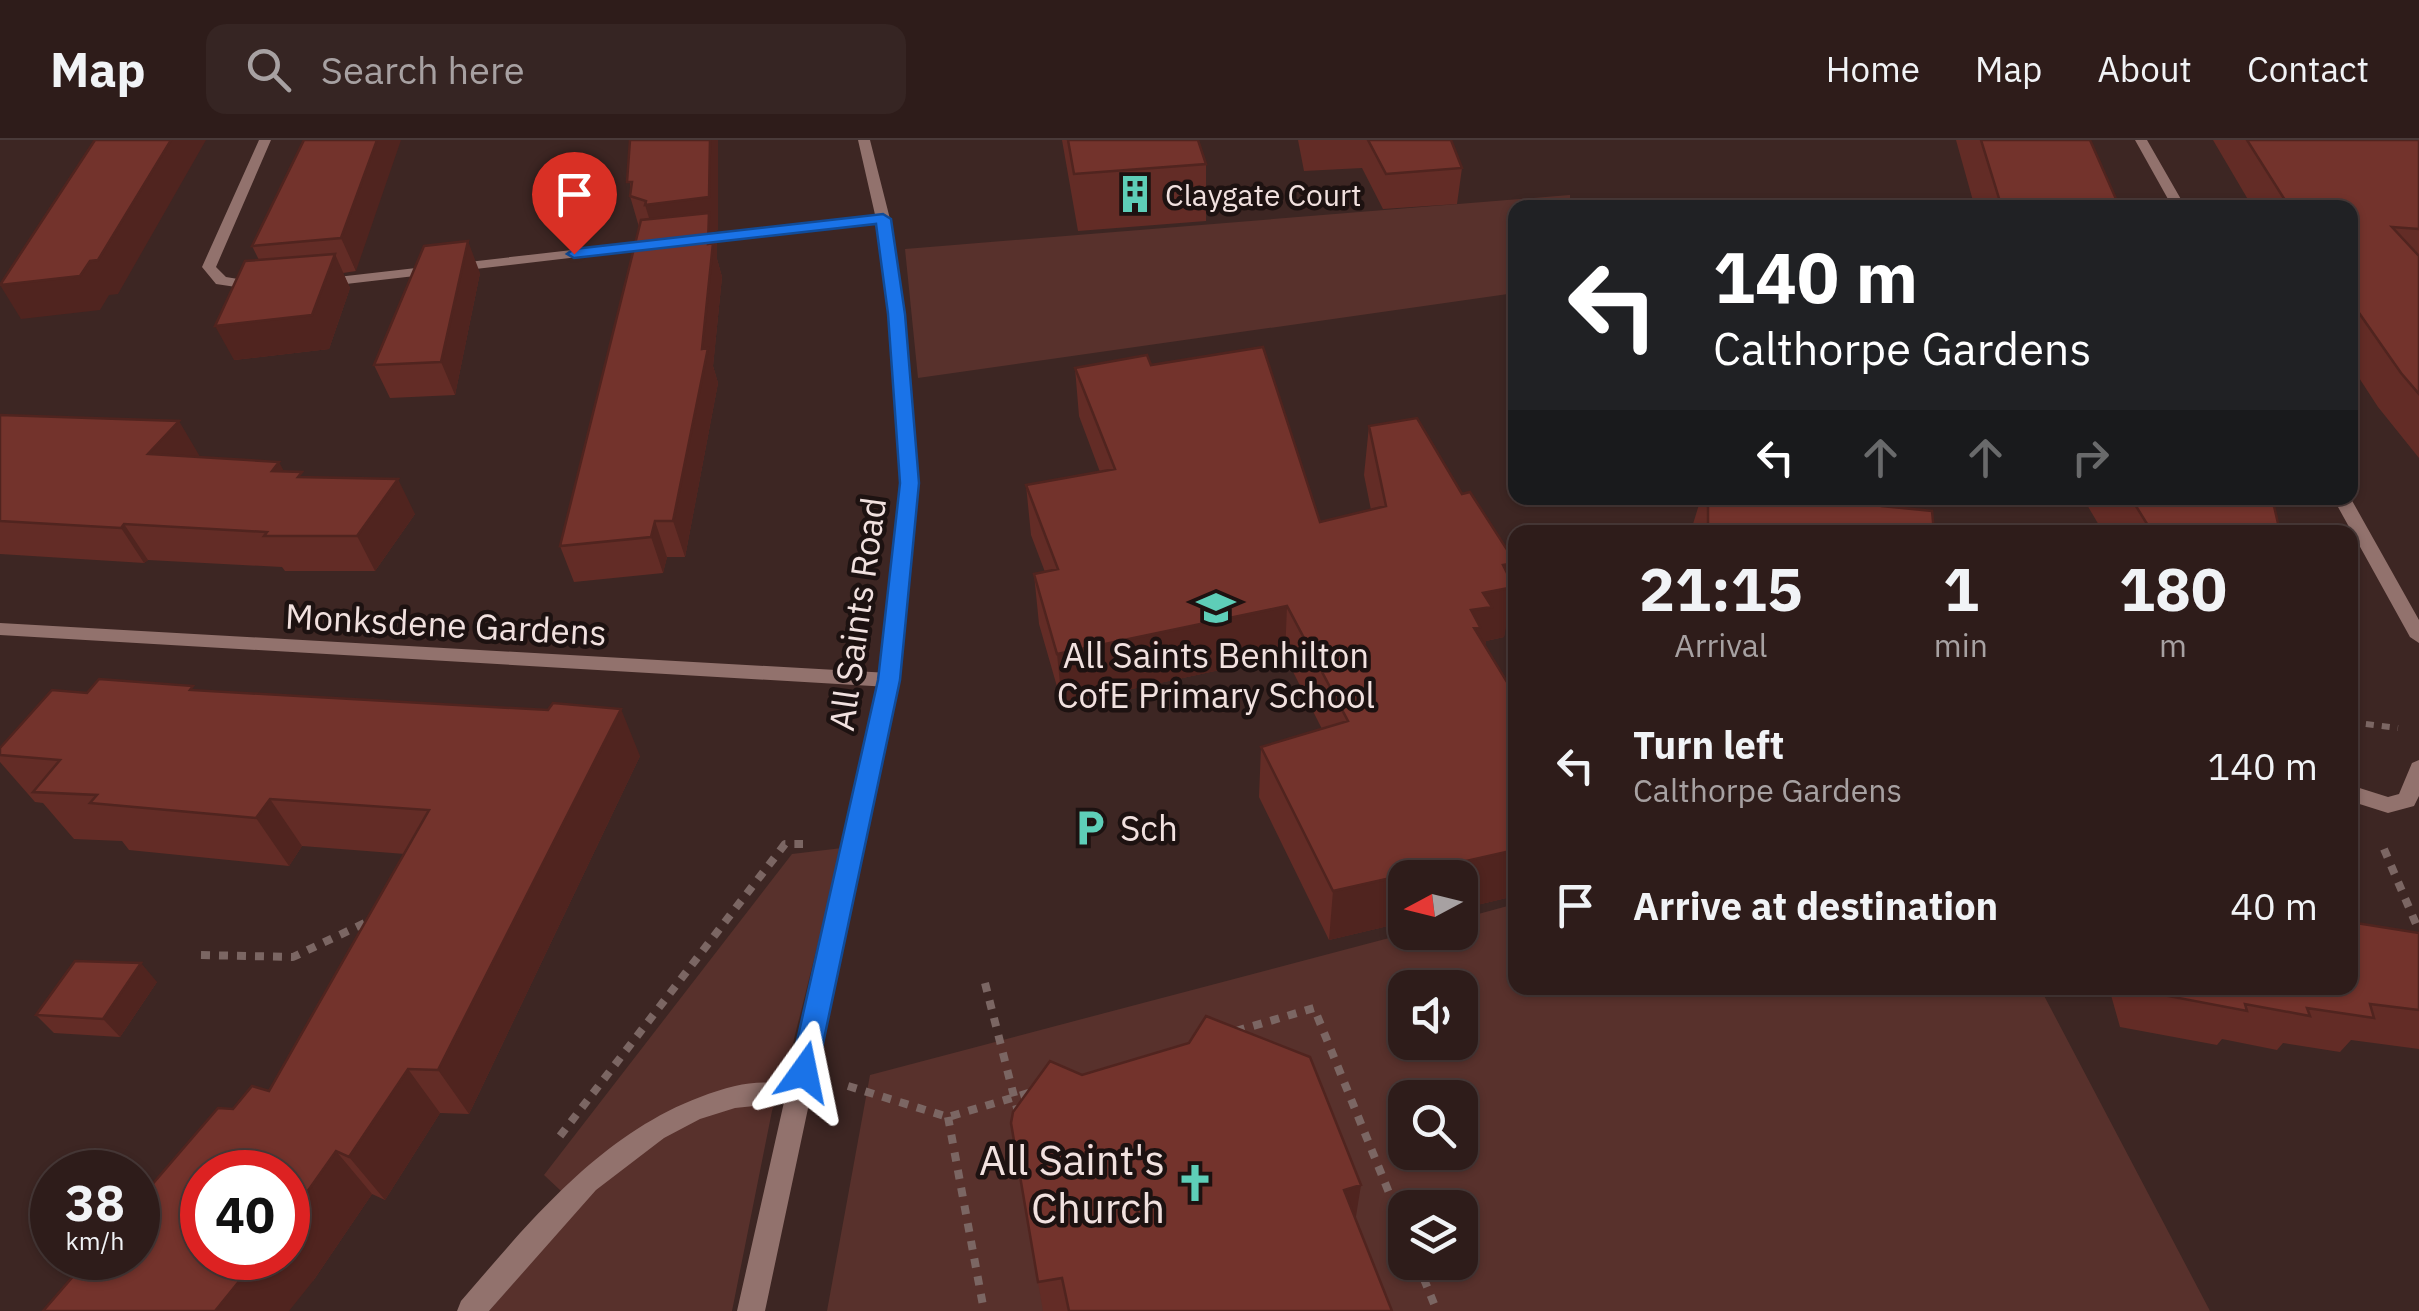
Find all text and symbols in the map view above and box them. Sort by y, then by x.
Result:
search box [206,24,906,114]
text: Map [50,38,146,100]
icon: search [241,42,296,97]
text: Search here [321,45,525,94]
text: Home [1826,46,1920,92]
text: Map [1975,46,2042,92]
text: About [2097,46,2192,92]
text: Contact [2247,46,2369,92]
pin [532,152,617,255]
icon: arrive [547,167,602,222]
building icon: Claygate Court [1114,173,1156,215]
place label: Claygate Court [1165,175,1362,214]
text: 140 m [1713,231,1918,322]
icon: left [1548,240,1678,370]
text: Calthorpe Gardens [1713,319,2091,377]
icon: left [1748,430,1803,485]
icon: ahead [1853,430,1908,485]
icon: ahead [1958,430,2013,485]
icon: right [2063,430,2118,485]
street label: All Saints Road [818,494,896,734]
text: 21:15 [1639,549,1803,628]
text: 1 [1943,549,1979,628]
text: 180 [2119,549,2227,628]
school or university icon: All Saints Benhilton CofE Primary School [1195,587,1237,629]
street label: Monksdene Gardens [284,593,608,655]
text: Arrival [1674,624,1768,666]
text: min [1934,624,1988,666]
text: m [2159,624,2187,666]
place label: All Saints Benhilton CofE Primary School [1057,632,1375,718]
text: Turn left [1633,720,1784,769]
icon: left [1548,738,1603,793]
text: 140 m [2207,741,2318,790]
text: Calthorpe Gardens [1633,769,1902,811]
place label: Sch [1120,805,1178,851]
parking icon: Sch [1069,807,1111,849]
north arrow [1388,860,1478,950]
map controls [1388,860,1478,1280]
icon: arrive [1548,878,1603,933]
text: Arrive at destination [1633,881,1998,930]
text: 40 m [2230,881,2318,930]
button: sound [1388,970,1478,1060]
position arrow [752,1020,856,1124]
button: search [1388,1080,1478,1170]
place label: All Saint's Church [979,1132,1165,1235]
speed limit sign: 40 [180,1150,310,1280]
church icon: All Saint's Church [1174,1162,1216,1204]
text: 38 [65,1170,125,1235]
button: layers [1388,1190,1478,1280]
text: km/h [66,1224,124,1257]

